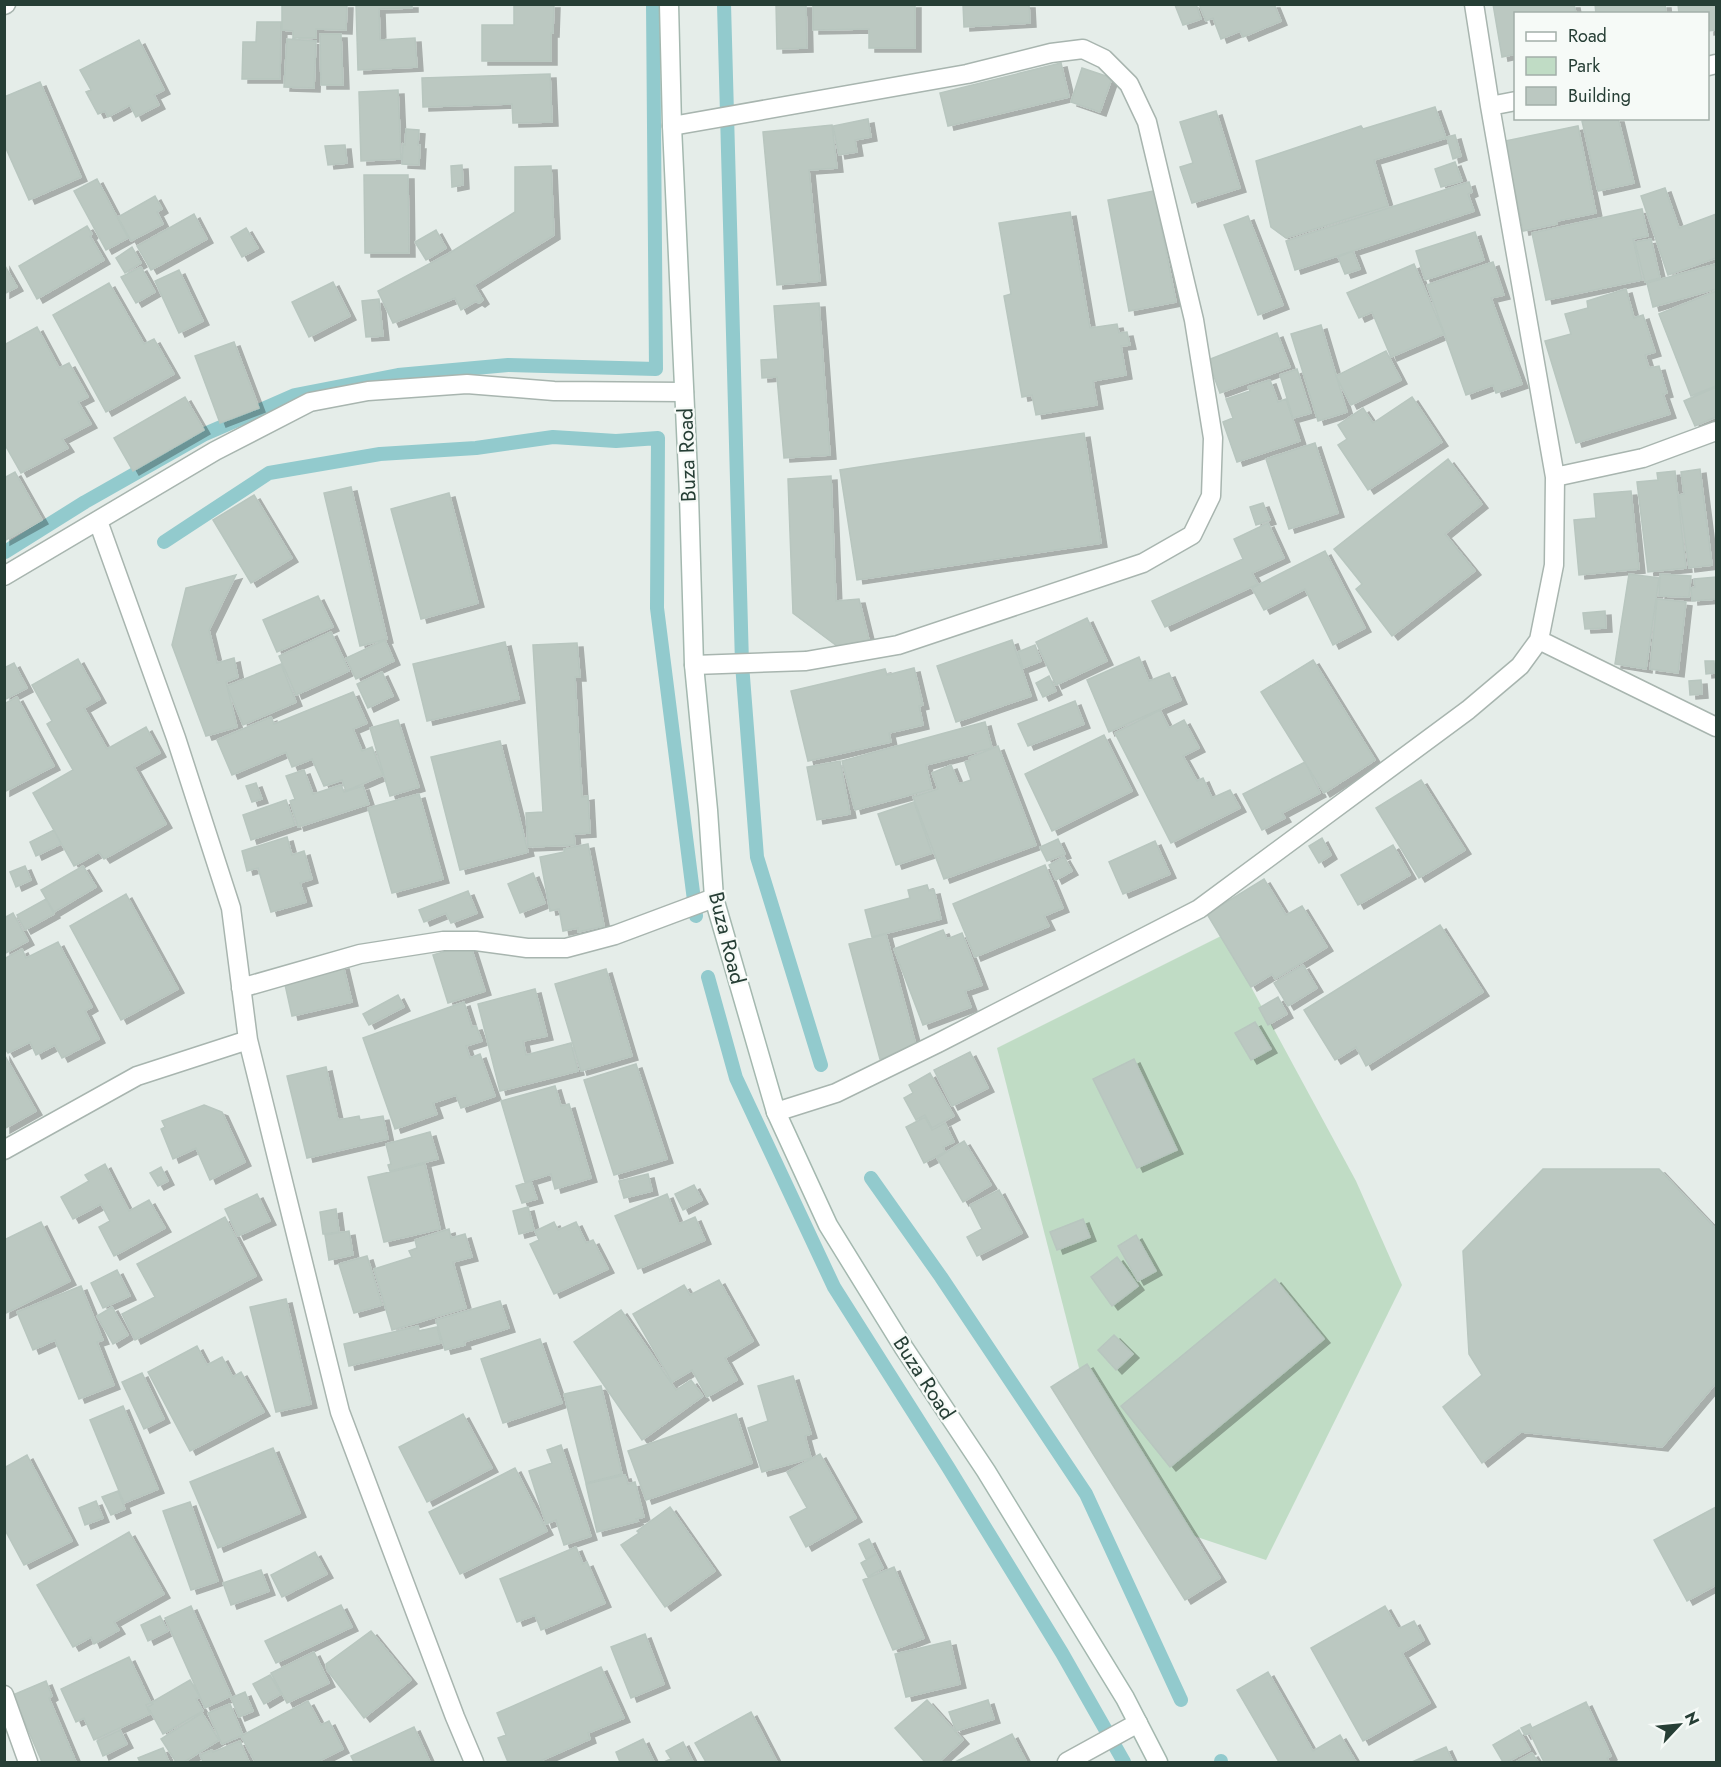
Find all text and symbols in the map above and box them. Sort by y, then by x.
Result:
legend [1514,12,1709,120]
text: Road [1568,23,1607,49]
text: Park [1568,53,1600,79]
text: Building [1568,83,1631,109]
street label: Buza Road [670,407,704,503]
street label: Buza Road [701,889,753,987]
street label: Buza Road [886,1330,962,1426]
north arrow [1649,1695,1709,1755]
text: N [1679,1708,1705,1729]

